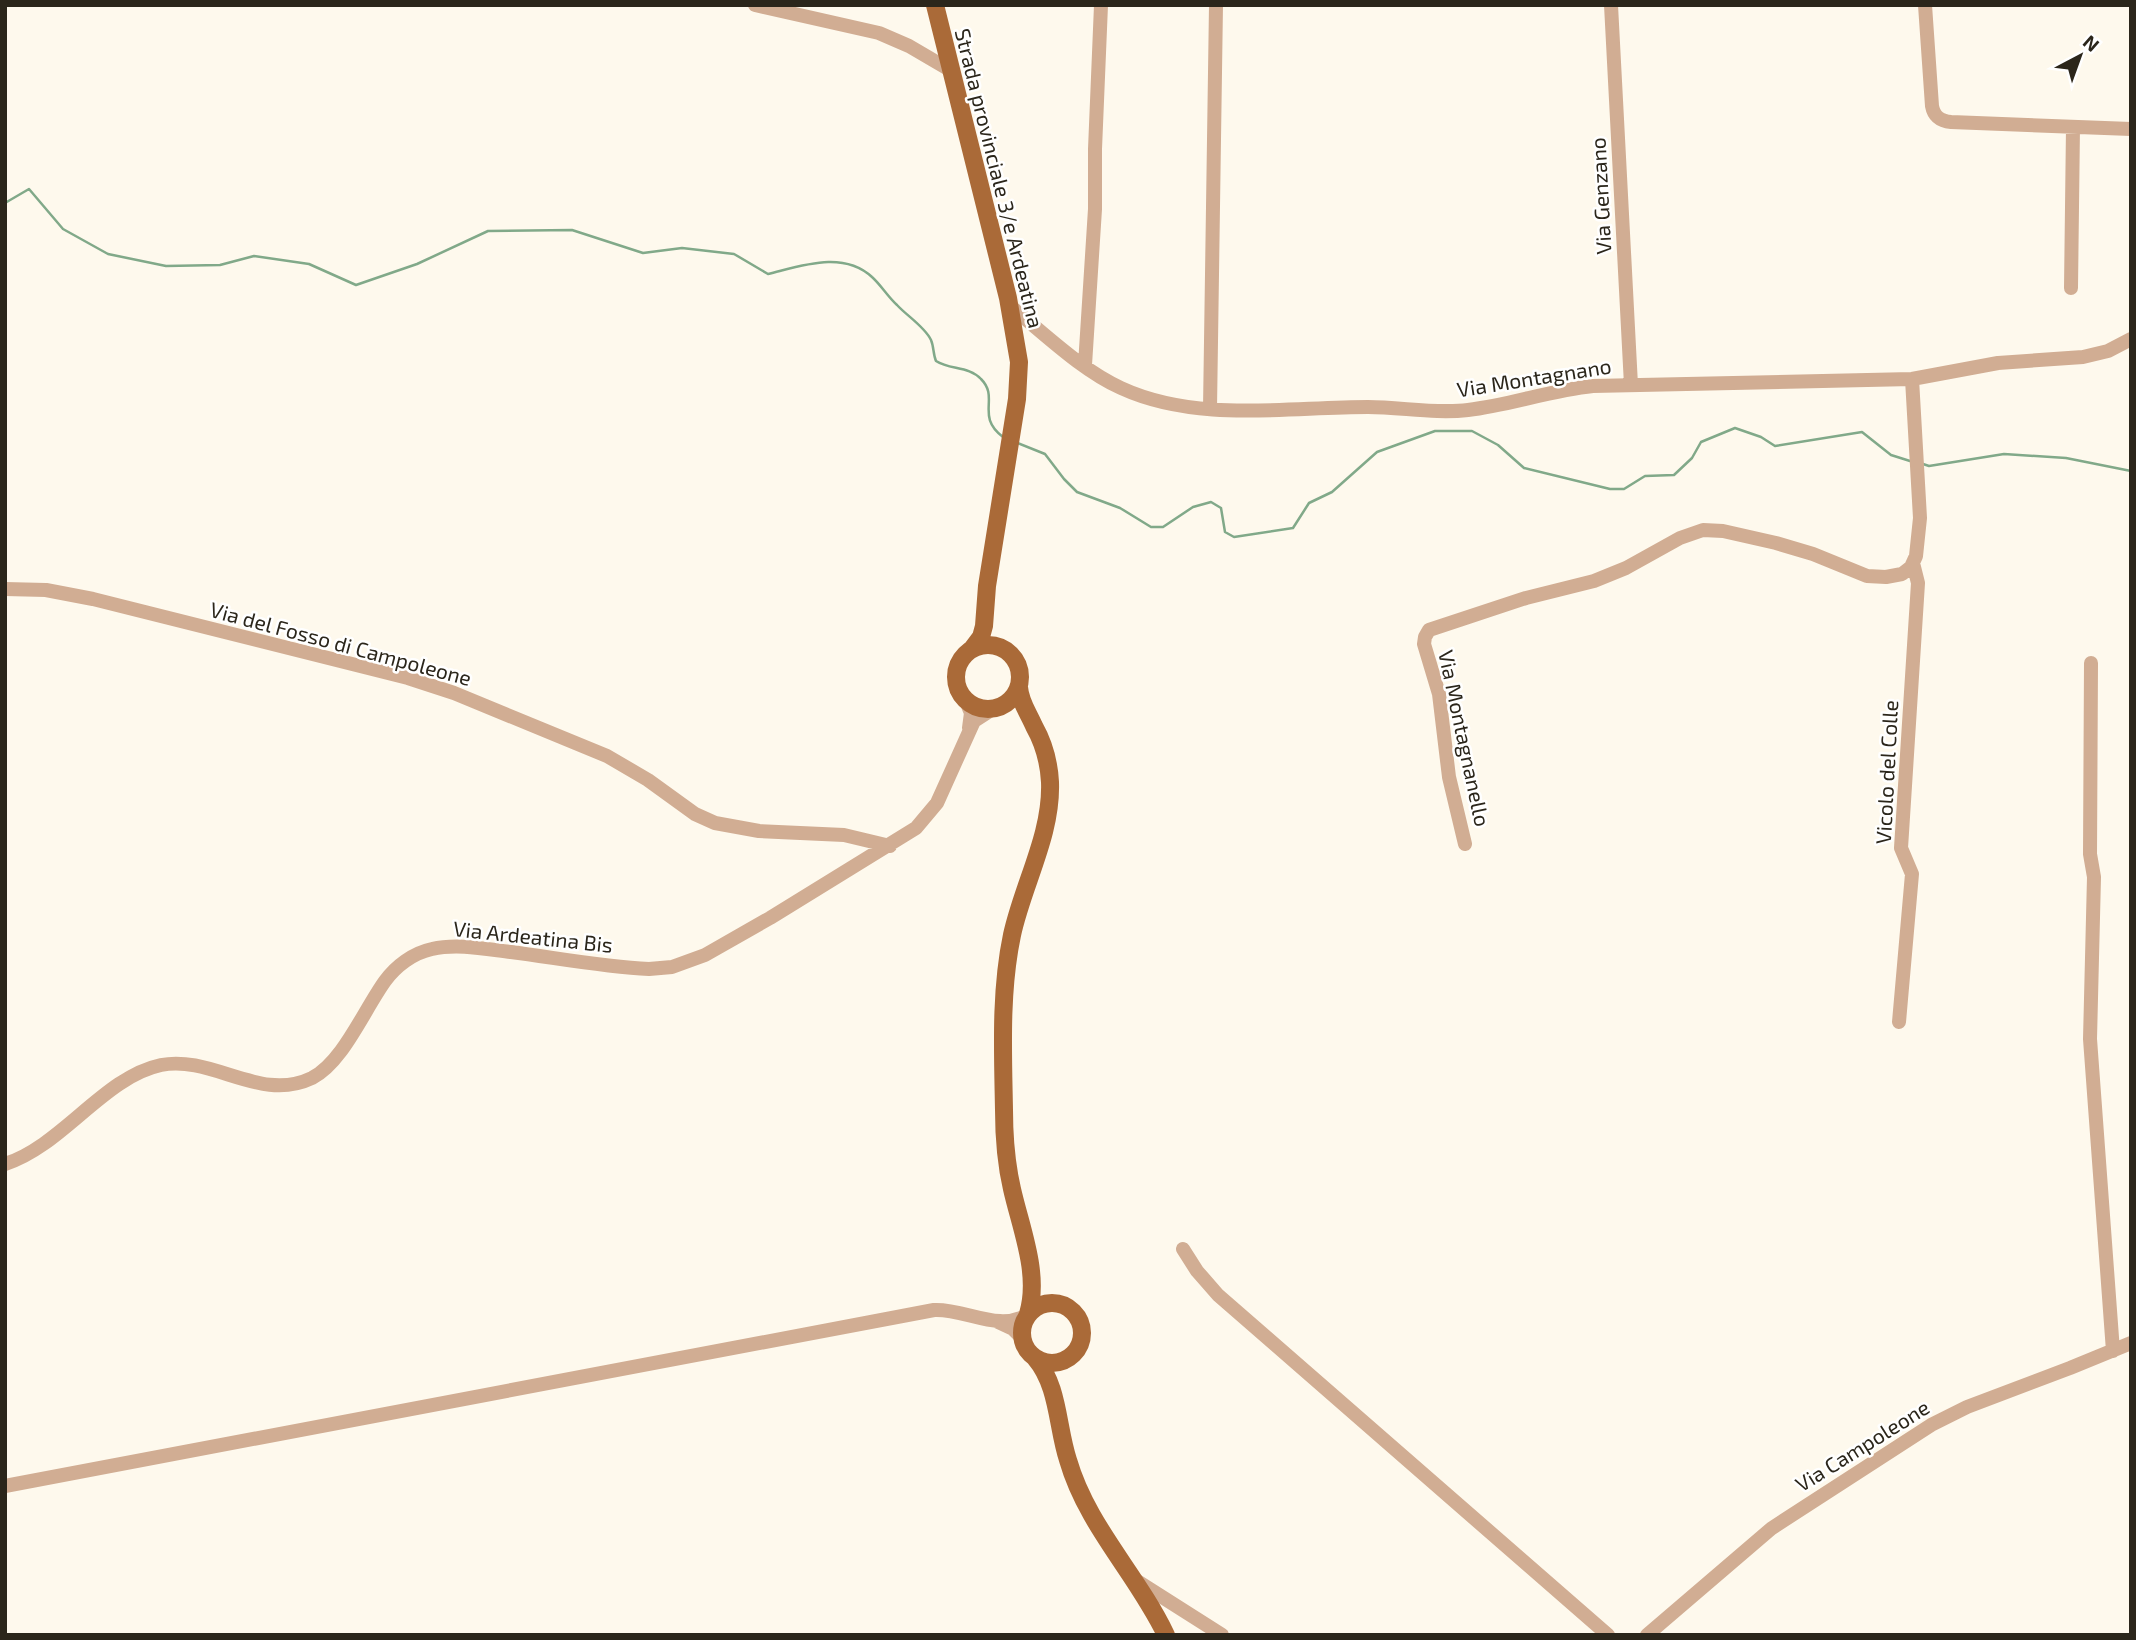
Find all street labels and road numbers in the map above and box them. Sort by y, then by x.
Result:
street label: Strada provinciale 3/e Ardeatina [951,26,1049,330]
street label: Via Genzano [1584,137,1616,255]
street label: Via Montagnano [1455,352,1613,402]
street label: Via del Fosso di Campoleone [208,596,474,690]
street label: Via Montagnanello [1434,648,1496,828]
street label: Vicolo del Colle [1870,699,1902,845]
street label: Via Ardeatina Bis [452,915,614,957]
street label: Via Campoleone [1790,1394,1934,1496]

